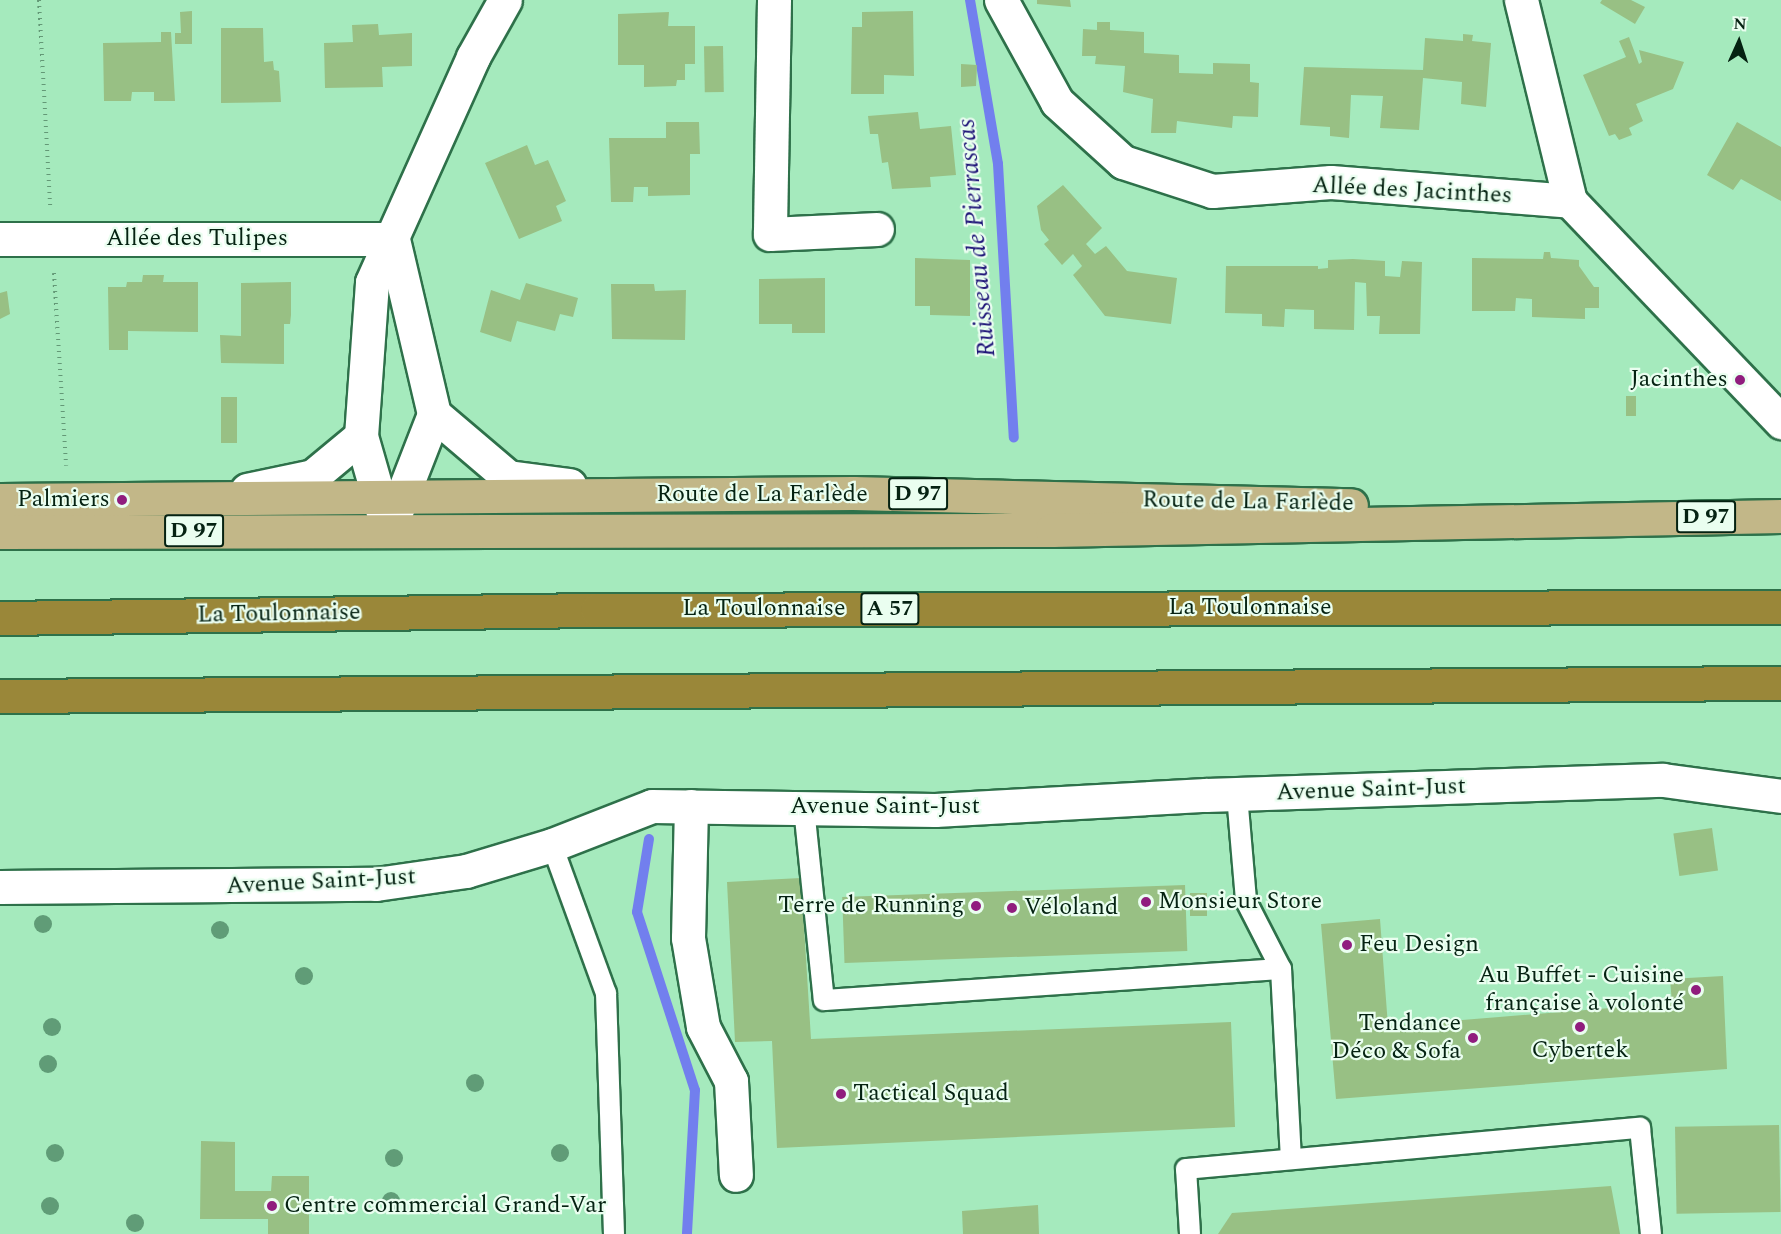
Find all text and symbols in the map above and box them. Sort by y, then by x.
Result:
north arrow [1709,12,1769,72]
text: N [1733,12,1747,36]
water label: Ruisseau de Pierrascas [951,118,1003,358]
street label: Allée des Jacinthes [1311,171,1513,211]
street label: Allée des Tulipes [106,225,288,253]
place label: Jacinthes [1630,366,1728,394]
marker: Jacinthes [1733,373,1747,387]
road number: D 97 [888,475,948,513]
street label: Route de La Farlède [656,481,868,509]
place label: Palmiers [17,486,110,514]
street label: Route de La Farlède [1142,486,1354,518]
marker: Palmiers [115,493,129,507]
road number: D 97 [1676,498,1736,536]
road number: D 97 [164,512,224,550]
road number: A 57 [860,590,920,628]
street label: La Toulonnaise [1168,594,1332,622]
street label: La Toulonnaise [682,595,846,623]
street label: La Toulonnaise [197,598,361,630]
street label: Avenue Saint-Just [1276,772,1466,808]
street label: Avenue Saint-Just [790,793,980,821]
street label: Avenue Saint-Just [225,863,417,901]
place label: Monsieur Store [1158,888,1322,916]
place label: Terre de Running [778,892,964,920]
place label: Véloland [1024,894,1118,922]
marker: Monsieur Store [1139,895,1153,909]
marker: Terre de Running [969,899,983,913]
marker: Véloland [1005,901,1019,915]
place label: Feu Design [1359,931,1479,959]
marker: Feu Design [1340,938,1354,952]
place label: Au Buffet - Cuisine française à volonté [1478,962,1684,1018]
marker: Au Buffet - Cuisine française à volonté [1689,983,1703,997]
place label: Tendance Déco & Sofa [1332,1010,1461,1066]
marker: Cybertek [1573,1020,1587,1034]
marker: Tendance Déco & Sofa [1466,1031,1480,1045]
place label: Cybertek [1531,1037,1629,1065]
place label: Tactical Squad [853,1080,1009,1108]
marker: Tactical Squad [834,1087,848,1101]
place label: Centre commercial Grand-Var [284,1192,607,1220]
marker: Centre commercial Grand-Var [265,1199,279,1213]

